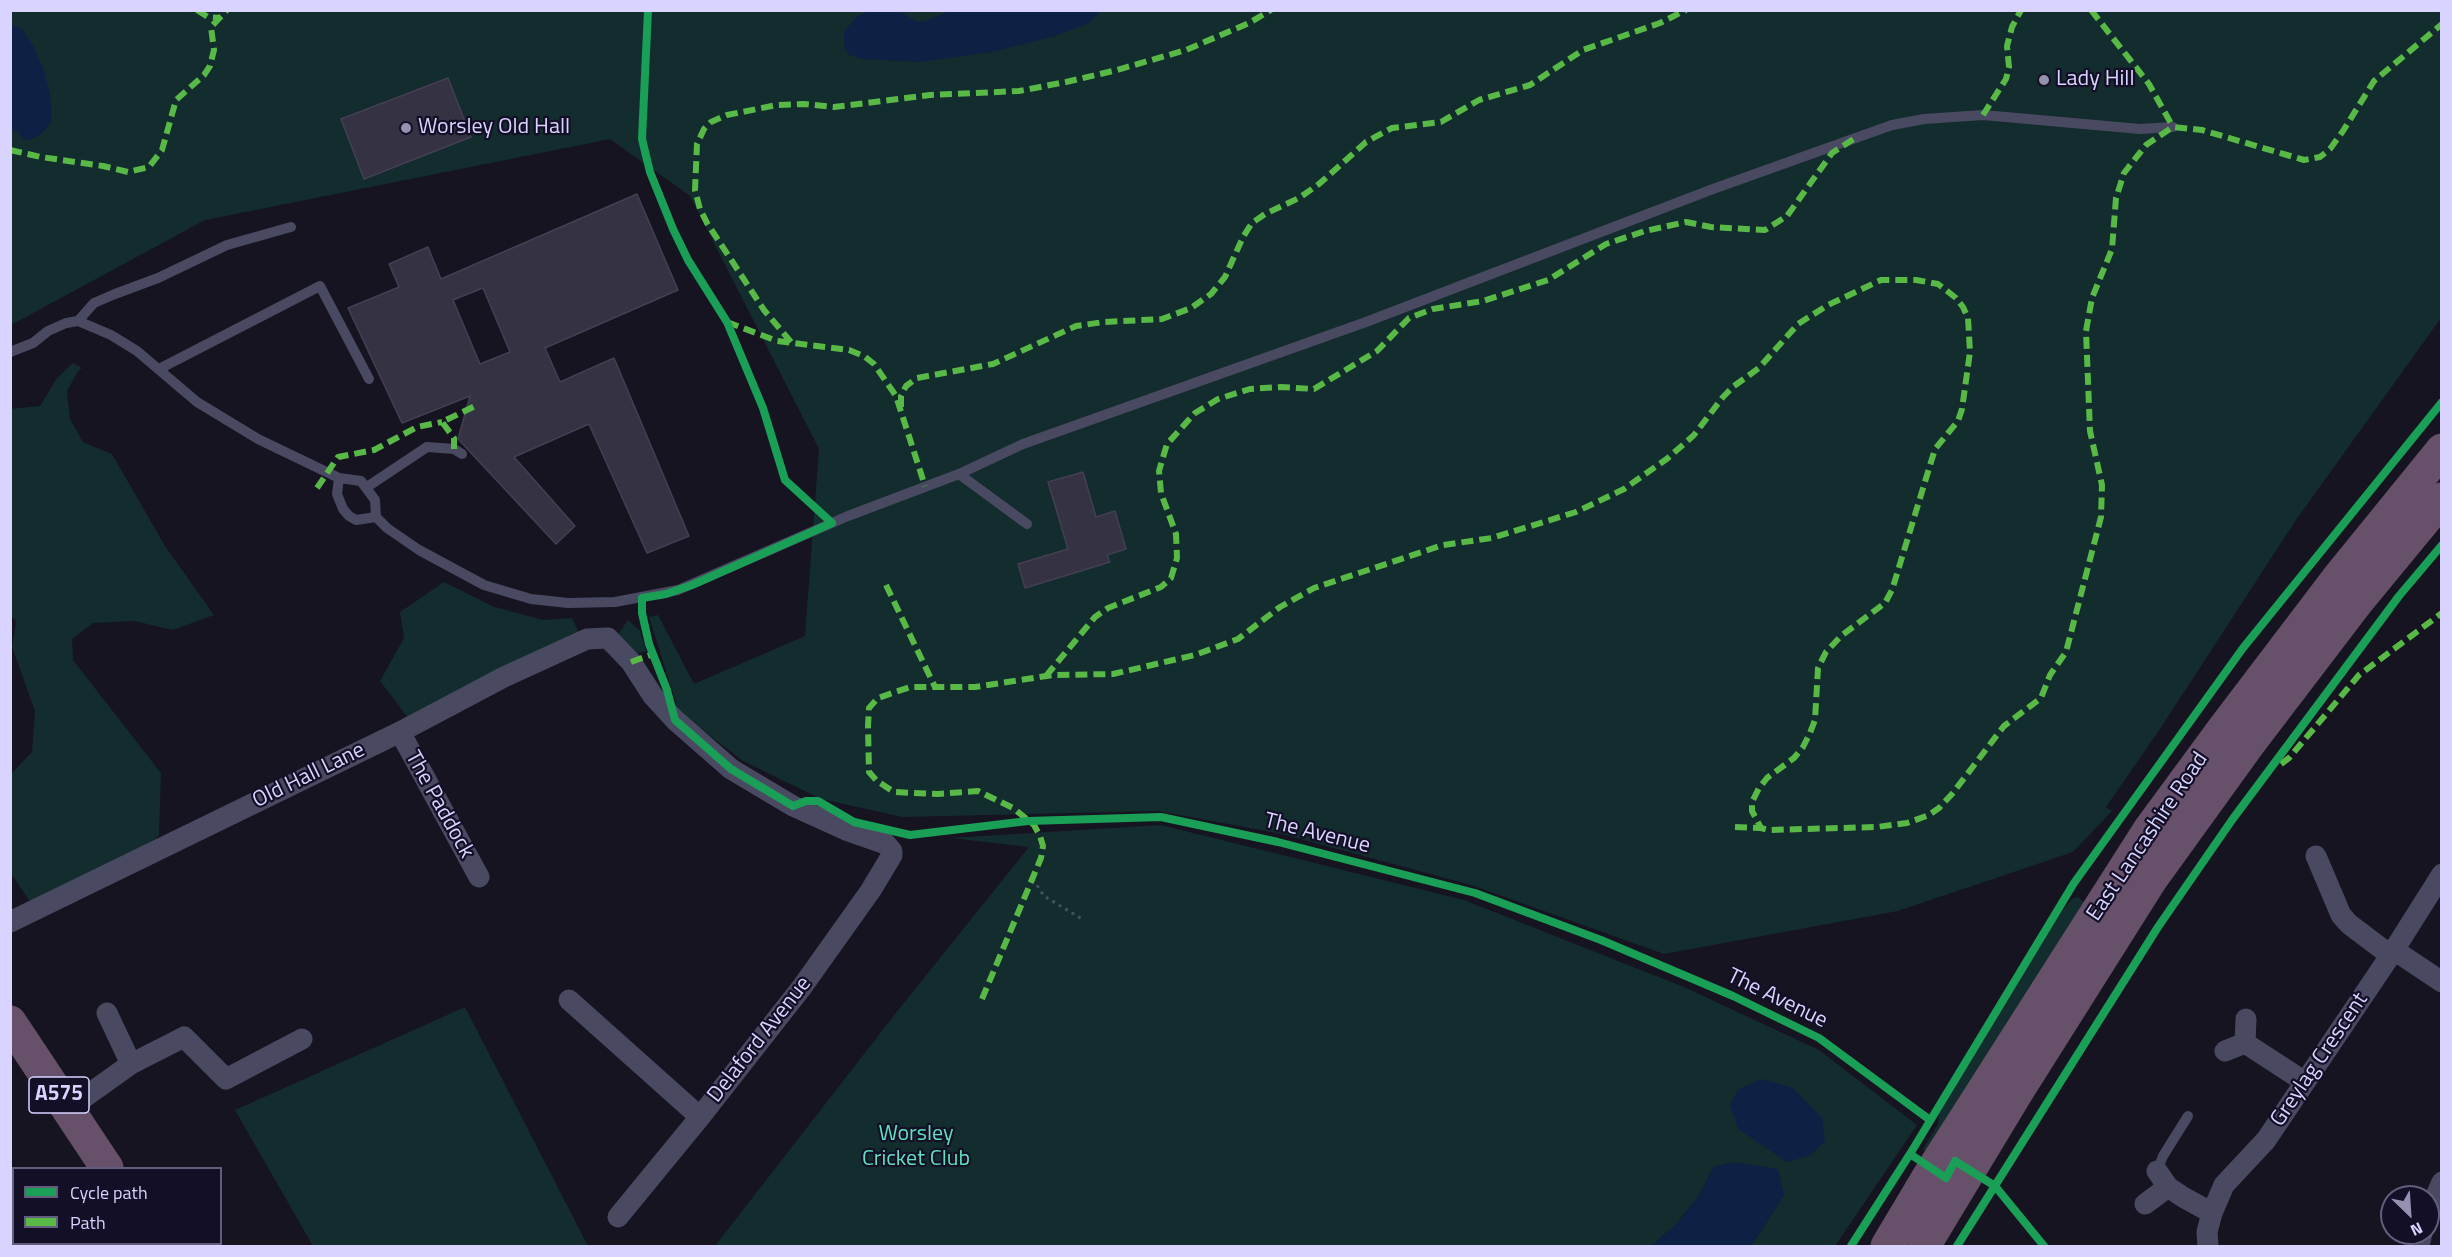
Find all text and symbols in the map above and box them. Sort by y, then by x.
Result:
place label: Lady Hill [2056,67,2134,93]
marker: Lady Hill [2037,73,2051,87]
place label: Worsley Old Hall [418,115,570,141]
marker: Worsley Old Hall [399,121,413,135]
street label: Old Hall Lane [249,738,369,814]
street label: The Paddock [399,747,479,863]
street label: East Lancashire Road [2082,748,2214,926]
street label: The Avenue [1261,808,1373,860]
street label: The Avenue [1723,963,1831,1035]
street label: Delaford Avenue [703,972,817,1108]
street label: Greylag Crescent [2266,988,2374,1132]
road number: A575 [29,1077,89,1113]
park label: Worsley Cricket Club [862,1122,970,1174]
legend [12,1167,222,1245]
text: Cycle path [70,1179,148,1206]
north arrow [2380,1185,2440,1245]
text: Path [70,1209,106,1236]
text: N [2407,1216,2427,1243]

